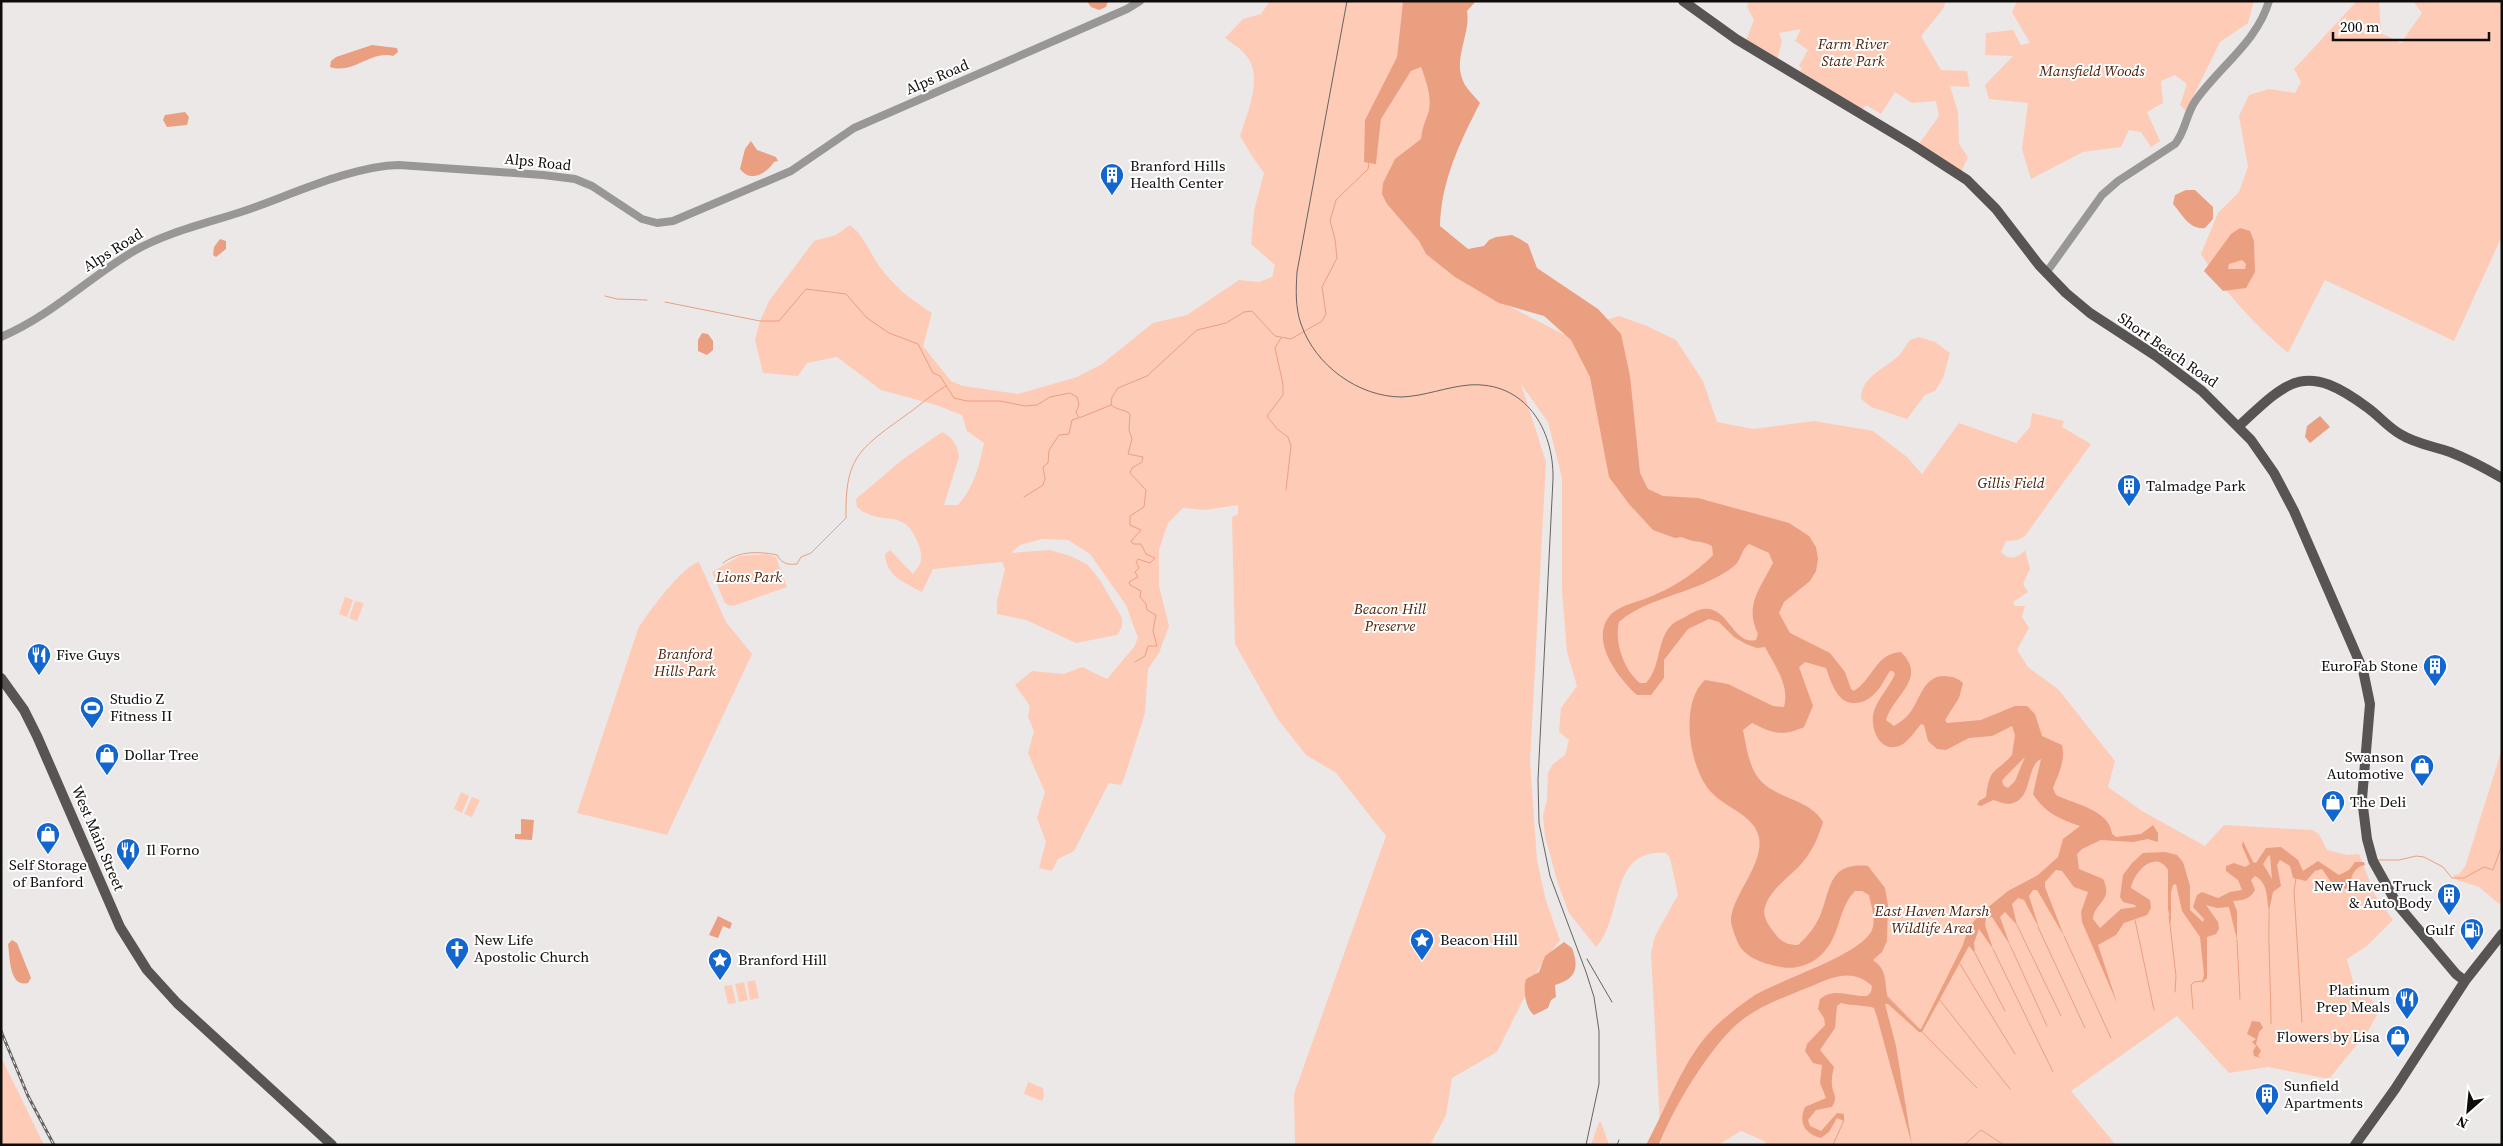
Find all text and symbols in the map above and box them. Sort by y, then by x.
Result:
scale bar [2333,10,2489,42]
text: 200 m [2340,16,2380,37]
park label: Farm River State Park [1817,33,1889,71]
street label: Alps Road [902,54,972,99]
park label: Mansfield Woods [2038,60,2145,81]
street label: Alps Road [504,148,573,175]
place label: Branford Hills Health Center [1130,155,1226,193]
building icon: Branford Hills Health Center [1099,162,1125,196]
street label: Alps Road [79,223,147,276]
street label: Short Beach Road [2114,307,2223,392]
park label: Gillis Field [1977,472,2045,493]
building icon: Talmadge Park [2116,473,2142,507]
place label: Talmadge Park [2146,475,2246,496]
park label: Lions Park [715,566,783,587]
park label: Beacon Hill Preserve [1353,598,1427,636]
restaurant icon: Five Guys [26,642,52,676]
park label: Branford Hills Park [653,643,717,681]
place label: Five Guys [56,644,120,665]
building icon: EuroFab Stone [2422,653,2448,687]
place label: EuroFab Stone [2321,655,2418,676]
place label: Studio Z Fitness II [110,688,172,726]
sports icon: Studio Z Fitness II [79,695,105,729]
shop icon: Dollar Tree [94,742,120,776]
place label: Dollar Tree [124,744,199,765]
place label: Swanson Automotive [2327,746,2404,784]
shop icon: Swanson Automotive [2409,753,2435,787]
street label: West Main Street [67,782,130,894]
shop icon: The Deli [2320,789,2346,823]
place label: The Deli [2350,791,2406,812]
shop icon: Self Storage of Banford [35,821,61,855]
restaurant icon: Il Forno [115,837,141,871]
place label: Il Forno [146,839,200,860]
place label: Self Storage of Banford [9,854,87,892]
place label: New Haven Truck & Auto Body [2314,875,2433,913]
building icon: New Haven Truck & Auto Body [2436,882,2462,916]
park label: East Haven Marsh Wildlife Area [1874,900,1989,938]
fuel station icon: Gulf [2459,917,2485,951]
place label: Gulf [2425,919,2456,940]
place icon: Beacon Hill [1409,927,1435,961]
place label: New Life Apostolic Church [474,929,589,967]
place label: Beacon Hill [1440,929,1518,950]
church icon: New Life Apostolic Church [444,936,470,970]
place icon: Branford Hill [707,947,733,981]
place label: Branford Hill [738,949,828,970]
place label: Platinum Prep Meals [2316,979,2390,1017]
restaurant icon: Platinum Prep Meals [2394,986,2420,1020]
shop icon: Flowers by Lisa [2385,1024,2411,1058]
place label: Flowers by Lisa [2276,1026,2380,1047]
place label: Sunfield Apartments [2284,1075,2363,1113]
building icon: Sunfield Apartments [2254,1082,2280,1116]
north arrow [2443,1086,2493,1136]
text: N [2453,1111,2471,1134]

